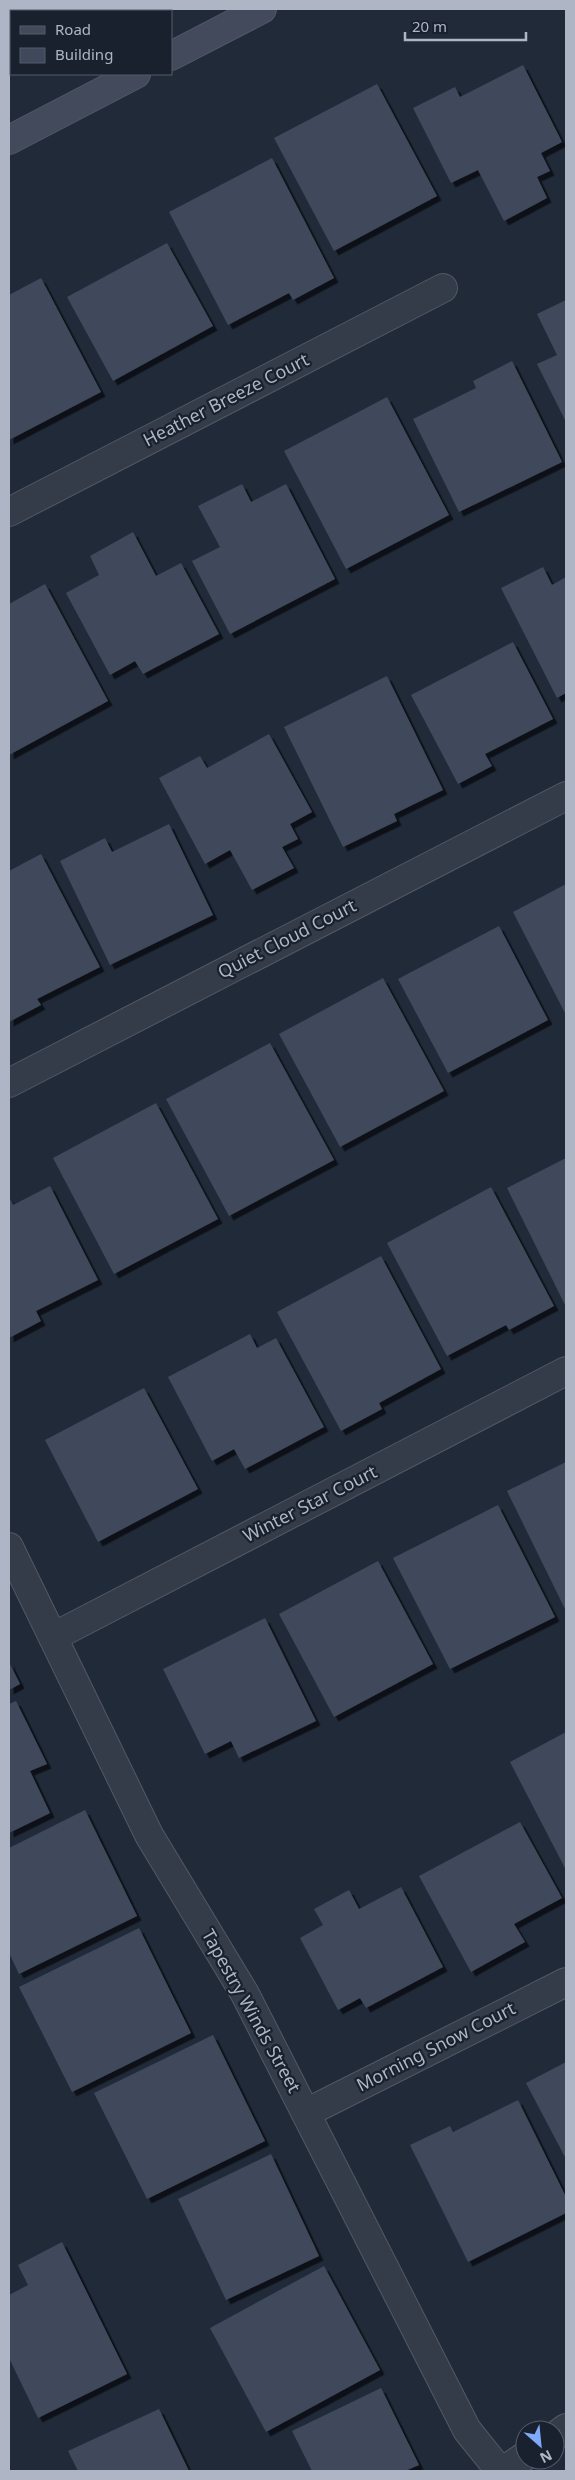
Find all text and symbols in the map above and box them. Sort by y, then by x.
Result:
legend [10,10,172,75]
scale bar [405,10,526,42]
text: 20 m [412,16,447,36]
text: Road [55,19,91,39]
text: Building [55,44,113,64]
street label: Heather Breeze Court [139,347,313,451]
street label: Quiet Cloud Court [213,893,360,983]
street label: Winter Star Court [239,1459,381,1547]
street label: Tapestry Winds Street [197,1924,307,2097]
street label: Morning Snow Court [352,1995,519,2097]
north arrow [515,2420,565,2470]
text: N [537,2446,556,2468]

